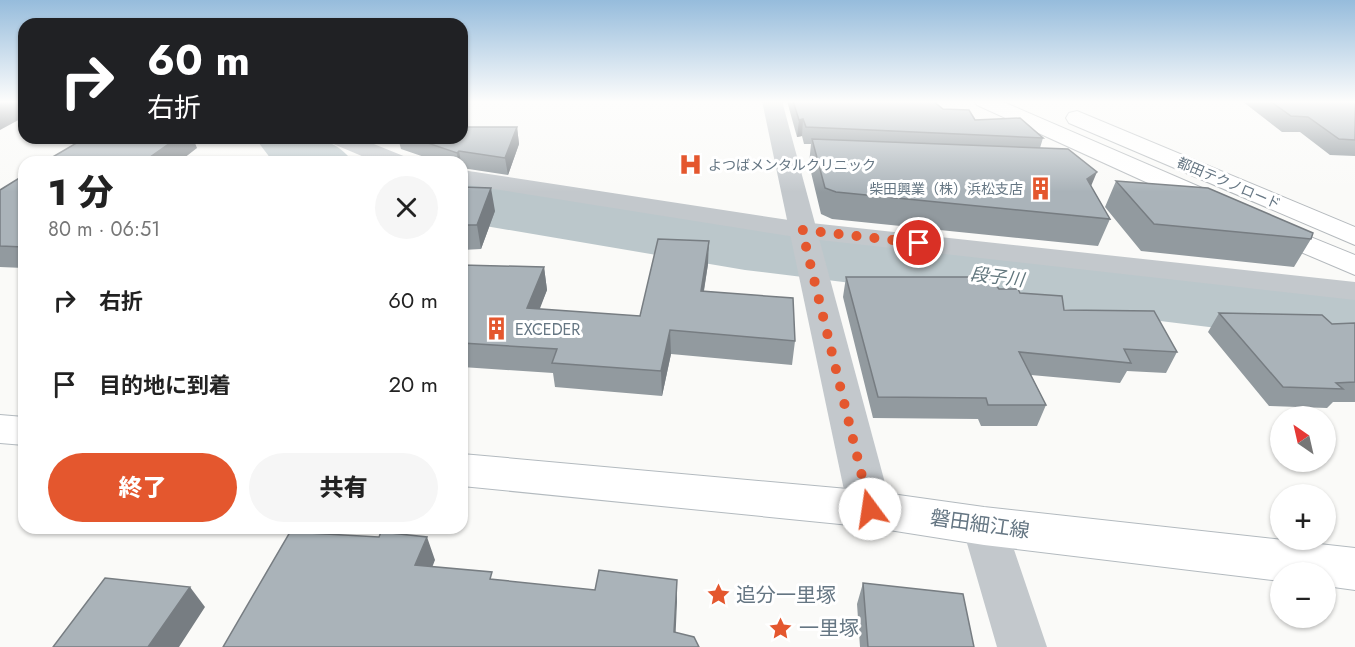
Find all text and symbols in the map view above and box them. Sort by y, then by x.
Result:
text: 60 m [147,30,250,91]
icon: right [48,42,126,120]
text: 右折 [147,88,201,127]
hospital icon: よつばメンタルクリニック [677,152,703,178]
street label: 都田テクノロード [1174,152,1284,214]
place label: よつばメンタルクリニック [708,155,876,175]
text: 1 分 [48,166,114,218]
button: close [375,176,438,239]
building icon: 柴田興業（株）浜松支店 [1028,176,1054,202]
place label: 柴田興業（株）浜松支店 [869,179,1023,199]
text: 80 m · 06:51 [48,215,160,244]
pin [893,217,944,268]
icon: arrive [902,226,935,259]
water label: 段子川 [969,261,1027,293]
icon: right [48,284,81,317]
text: 60 m [388,284,438,316]
text: 右折 [99,285,143,317]
building icon: EXCEDER [484,316,510,342]
place label: EXCEDER [515,318,580,341]
icon: arrive [48,368,81,401]
text: 20 m [389,368,438,400]
text: 目的地に到着 [99,369,231,401]
north arrow [1270,406,1336,472]
map controls [1270,406,1336,628]
button: 終了 [48,453,237,522]
button: 共有 [249,453,438,522]
position arrow [838,477,902,541]
button: + [1270,484,1336,550]
street label: 磐田細江線 [928,503,1031,546]
button: − [1270,562,1336,628]
place label: 追分一里塚 [736,581,836,610]
place icon: 追分一里塚 [705,582,731,608]
place label: 一里塚 [799,614,859,643]
place icon: 一里塚 [768,615,794,641]

